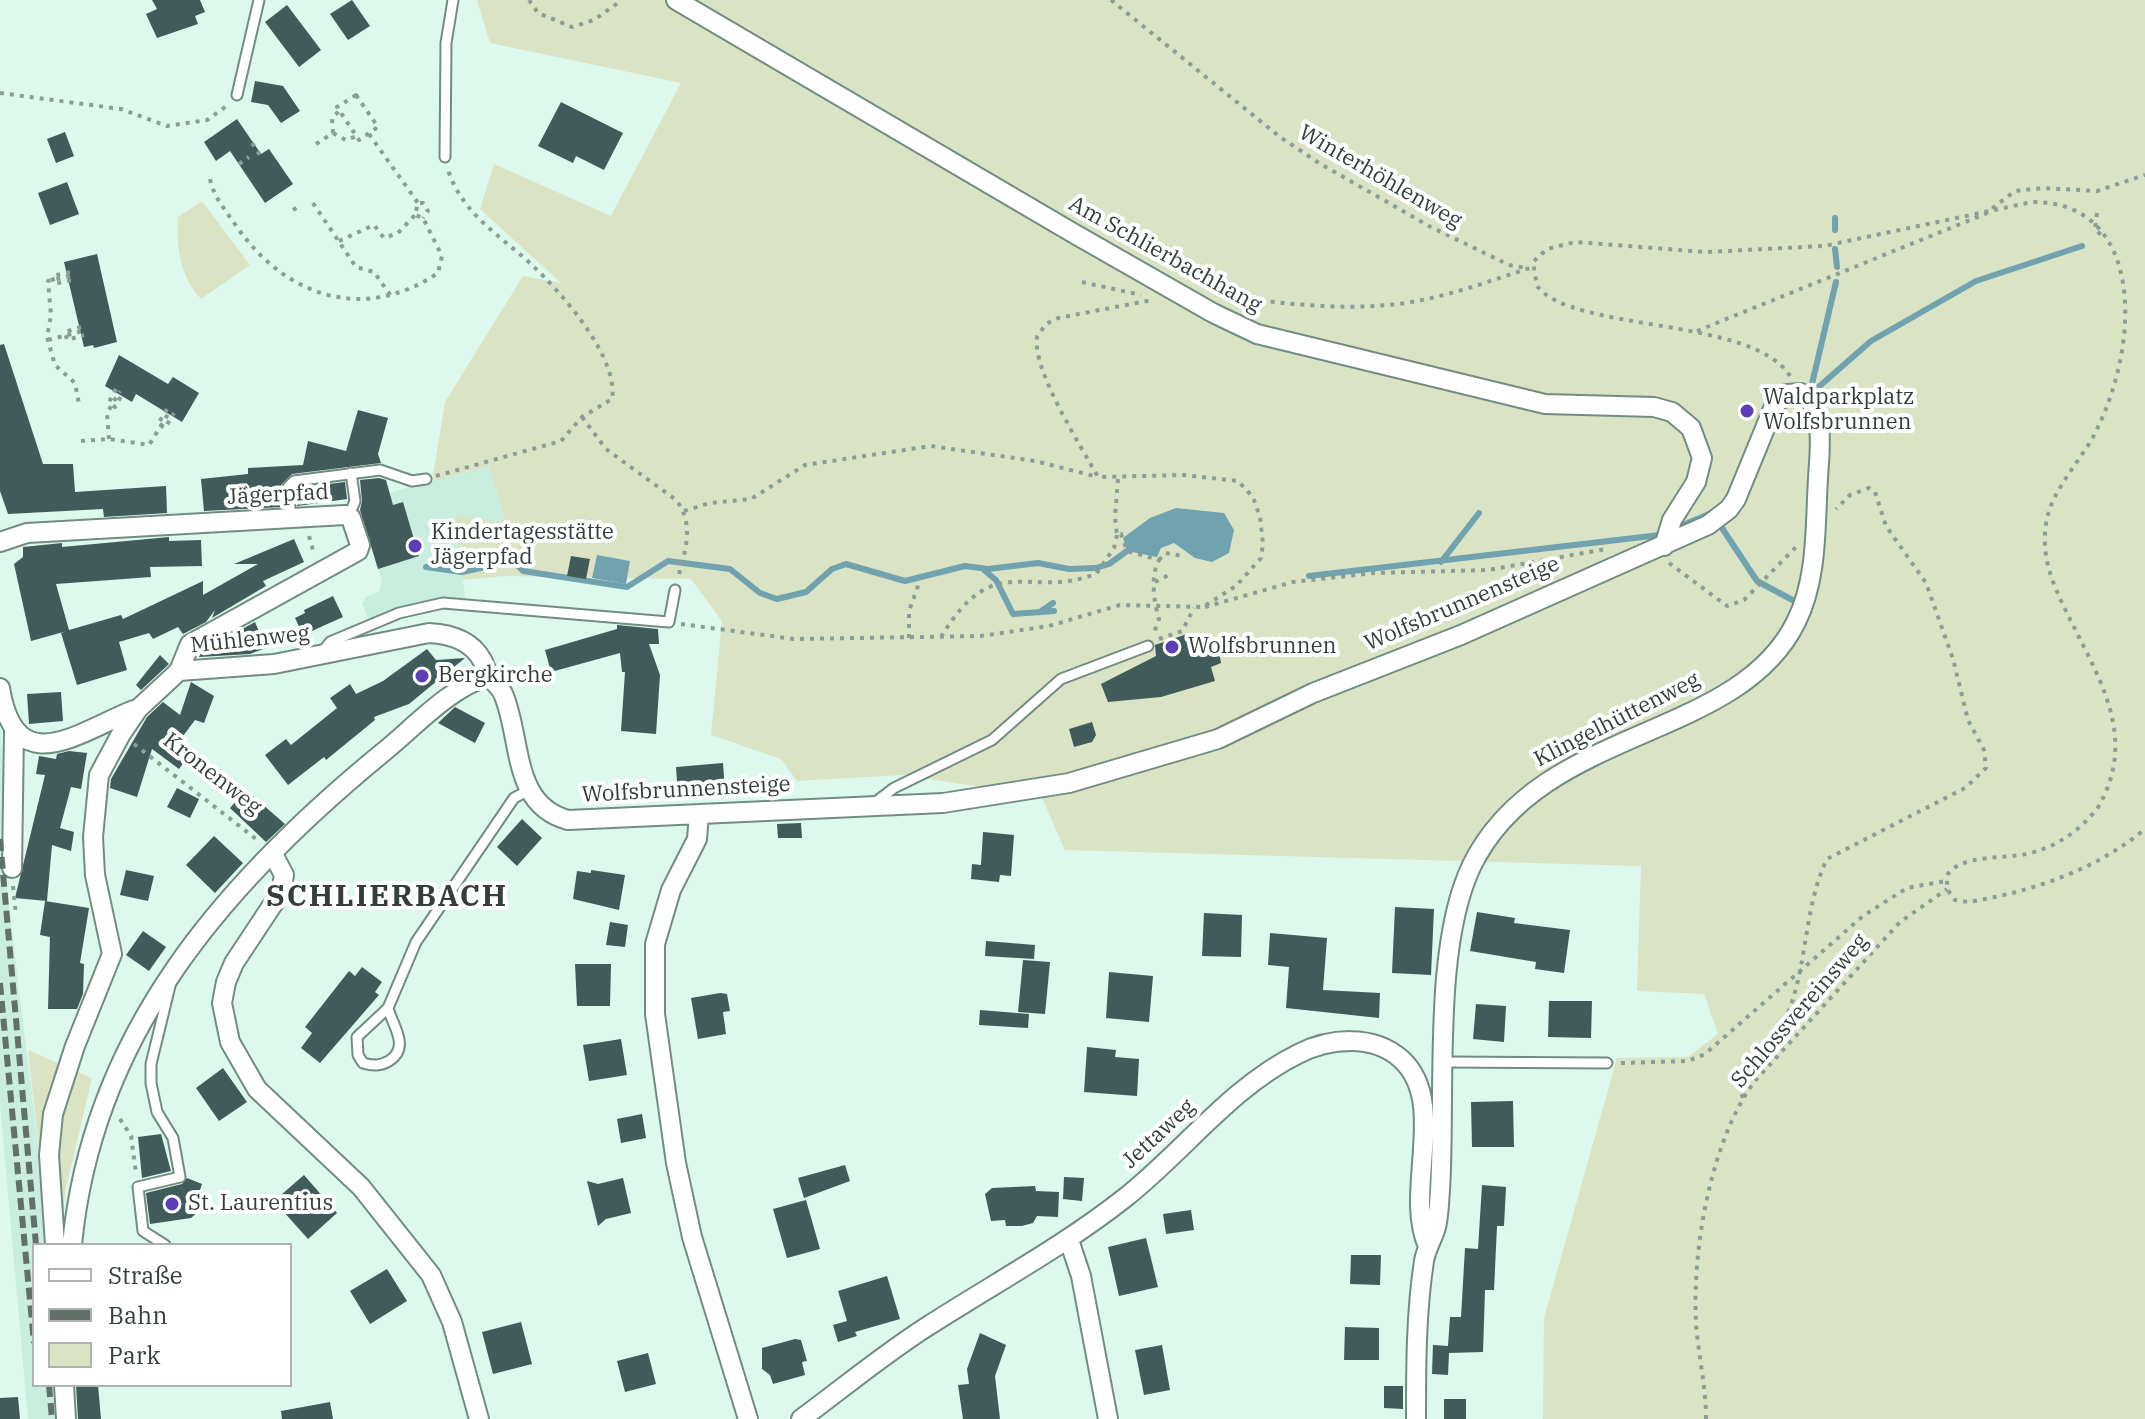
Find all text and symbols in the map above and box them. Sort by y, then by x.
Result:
street label: Winterhöhlenweg [1294,120,1466,234]
street label: Am Schlierbachhang [1064,191,1266,319]
place label: Waldparkplatz Wolfsbrunnen [1763,385,1914,436]
marker: Waldparkplatz Wolfsbrunnen [1738,402,1756,420]
street label: Jägerpfad [227,479,329,511]
place label: Kindertagesstätte Jägerpfad [431,520,614,572]
marker: Kindertagesstätte Jägerpfad [406,537,424,555]
street label: Wolfsbrunnensteige [1361,551,1563,657]
street label: Mühlenweg [189,621,311,659]
place label: Wolfsbrunnen [1188,634,1336,660]
marker: Wolfsbrunnen [1163,638,1181,656]
place label: Bergkirche [438,663,553,689]
marker: Bergkirche [413,667,431,685]
street label: Klingelhüttenweg [1530,667,1704,773]
street label: Kronenweg [157,727,267,821]
street label: Wolfsbrunnensteige [581,771,791,809]
district label: SCHLIERBACH [266,879,508,915]
street label: Schlossvereinsweg [1726,929,1874,1093]
street label: Jettaweg [1117,1094,1201,1174]
place label: St. Laurentius [188,1191,333,1217]
marker: St. Laurentius [163,1195,181,1213]
legend [32,1243,292,1387]
text: Straße [108,1259,183,1291]
text: Bahn [108,1299,168,1331]
text: Park [108,1339,160,1371]

